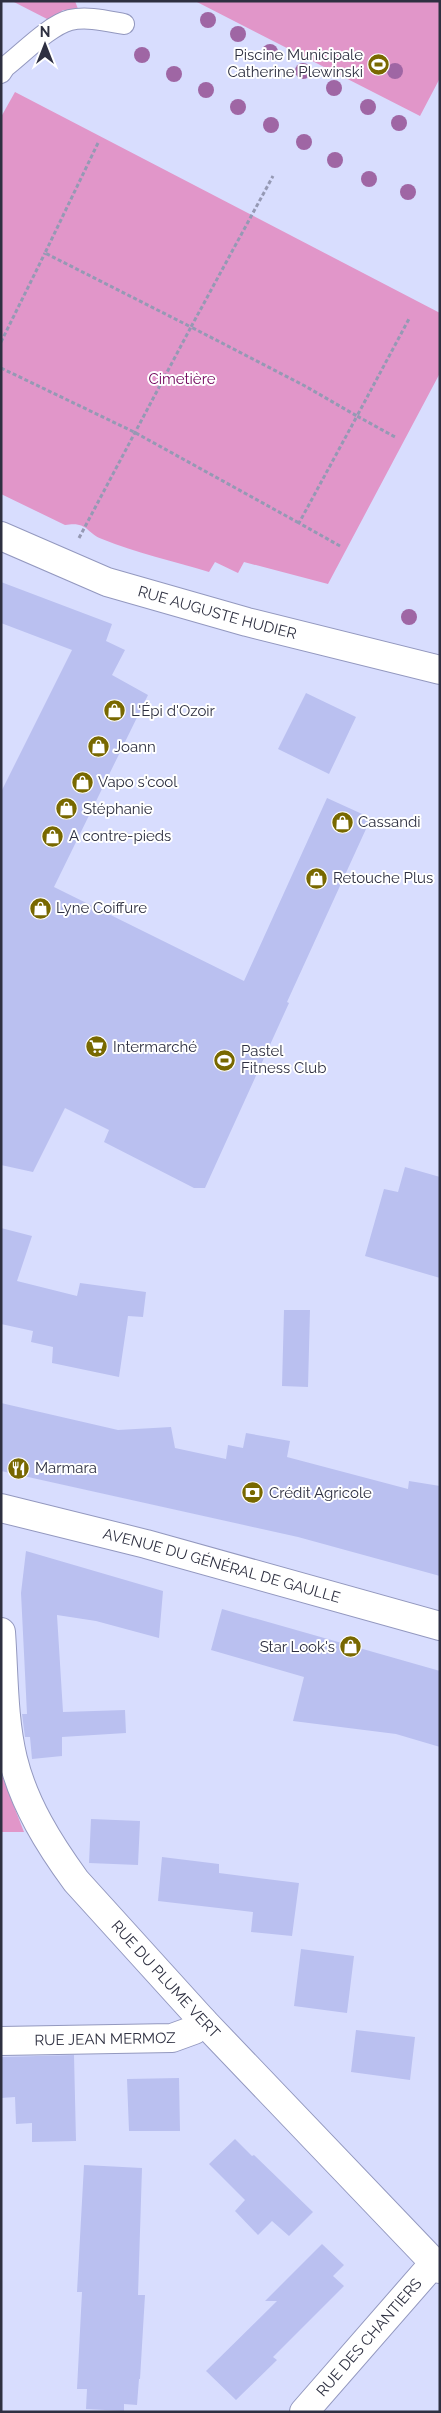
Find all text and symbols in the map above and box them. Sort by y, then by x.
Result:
north arrow [20,20,70,70]
text: N [40,24,50,40]
place label: Piscine Municipale Catherine Plewinski [227,46,363,81]
sports icon: Piscine Municipale Catherine Plewinski [367,52,391,76]
park label: Cimetière [148,370,216,388]
street label: RUE AUGUSTE HUDIER [136,582,299,643]
shop icon: L'Épi d'Ozoir [103,699,127,723]
place label: L'Épi d'Ozoir [131,702,216,720]
shop icon: Joann [86,735,110,759]
place label: Joann [114,738,156,756]
shop icon: Vapo s'cool [70,770,94,794]
place label: Vapo s'cool [98,773,178,791]
shop icon: Stéphanie [55,797,79,821]
place label: Stéphanie [83,800,153,818]
shop icon: Cassandi [330,810,354,834]
place label: Cassandi [358,813,420,831]
shop icon: A contre-pieds [41,824,65,848]
place label: A contre-pieds [69,827,171,845]
shop icon: Retouche Plus [305,866,329,890]
place label: Retouche Plus [333,869,433,887]
shop icon: Lyne Coiffure [28,896,52,920]
place label: Lyne Coiffure [56,899,147,917]
supermarket icon: Intermarché [85,1035,109,1059]
place label: Intermarché [113,1038,197,1056]
place label: Pastel Fitness Club [241,1042,327,1077]
sports icon: Pastel Fitness Club [213,1048,237,1072]
restaurant icon: Marmara [7,1456,31,1480]
place label: Marmara [35,1459,97,1477]
bank icon: Crédit Agricole [241,1481,265,1505]
place label: Crédit Agricole [269,1484,372,1502]
street label: AVENUE DU GÉNÉRAL DE GAULLE [101,1525,342,1607]
shop icon: Star Look's [339,1635,363,1659]
place label: Star Look's [260,1638,335,1656]
street label: RUE DU PLUME VERT [107,1917,224,2042]
street label: RUE JEAN MERMOZ [34,2029,176,2049]
street label: RUE DES CHANTIERS [313,2275,425,2400]

